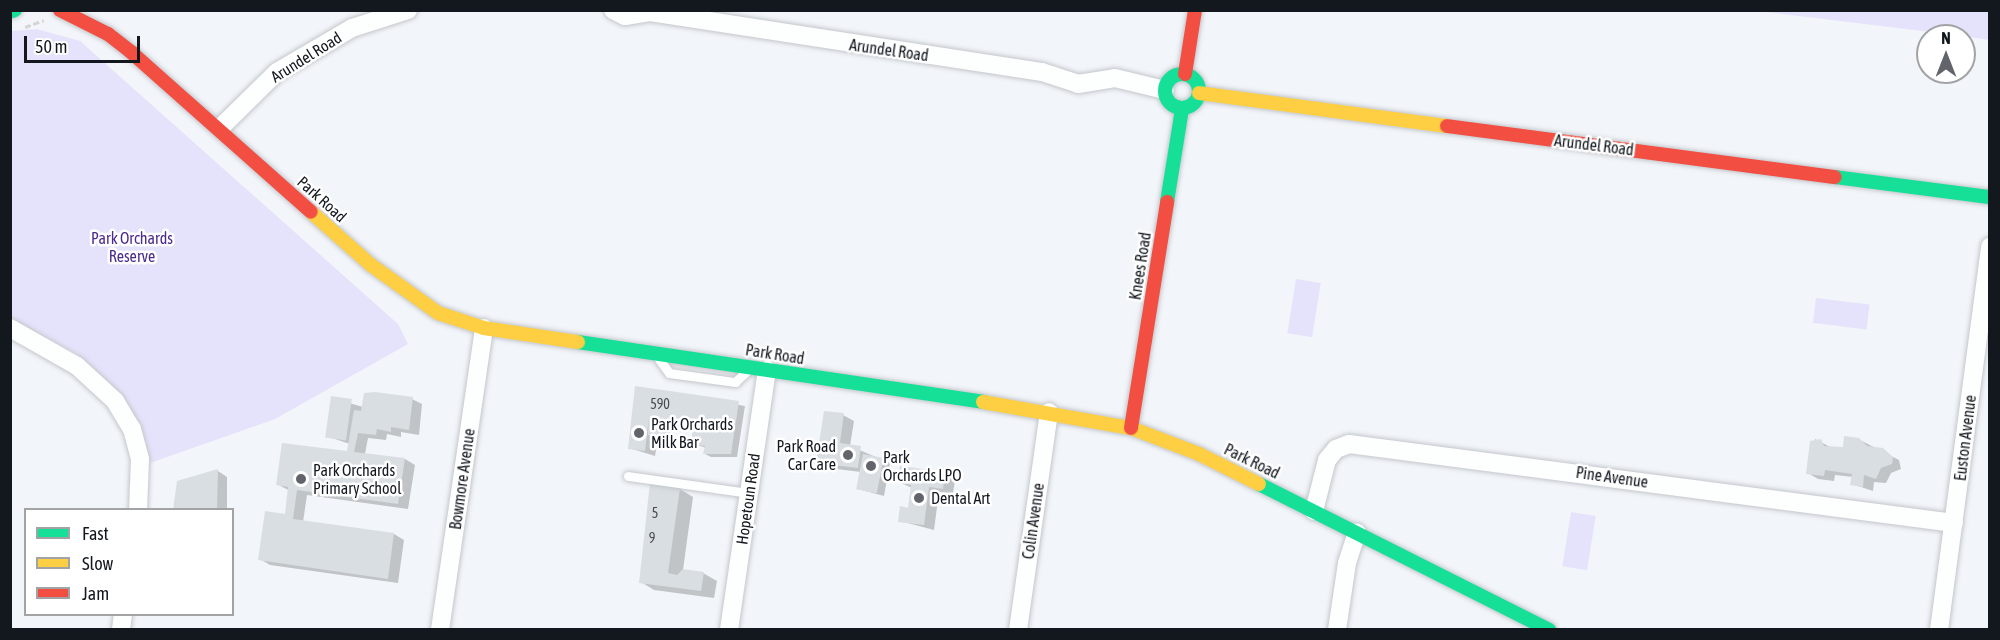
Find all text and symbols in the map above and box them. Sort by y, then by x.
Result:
scale bar [27,24,142,62]
north arrow [1916,24,1976,84]
street label: Arundel Road [267,28,345,86]
text: N [1941,29,1951,47]
street label: Arundel Road [848,35,930,65]
text: 50 m [35,36,67,57]
street label: Arundel Road [1553,131,1635,159]
street label: Park Road [293,172,351,226]
park label: Park Orchards Reserve [91,228,173,266]
street label: Knees Road [1125,231,1155,301]
street label: Park Road [744,340,806,368]
street label: Euston Avenue [1950,394,1980,482]
house number: 590 [650,396,670,412]
place label: Park Orchards Milk Bar [651,414,733,452]
marker: Park Orchards Milk Bar [632,426,646,440]
street label: Bowmore Avenue [445,427,479,531]
place label: Park Road Car Care [777,436,836,474]
street label: Park Road [1221,439,1283,483]
place label: Park Orchards LPO [883,447,962,485]
marker: Park Road Car Care [841,448,855,462]
street label: Hopetoun Road [732,452,764,546]
marker: Park Orchards LPO [864,459,878,473]
place label: Park Orchards Primary School [313,460,401,498]
street label: Pine Avenue [1575,462,1649,492]
marker: Park Orchards Primary School [294,472,308,486]
street label: Colin Avenue [1018,482,1048,560]
place label: Dental Art [931,488,990,508]
marker: Dental Art [912,491,926,505]
house number: 5 [652,505,658,521]
legend [24,508,234,616]
text: Fast [82,523,109,544]
house number: 9 [649,530,655,546]
text: Slow [82,553,113,574]
text: Jam [82,583,109,604]

